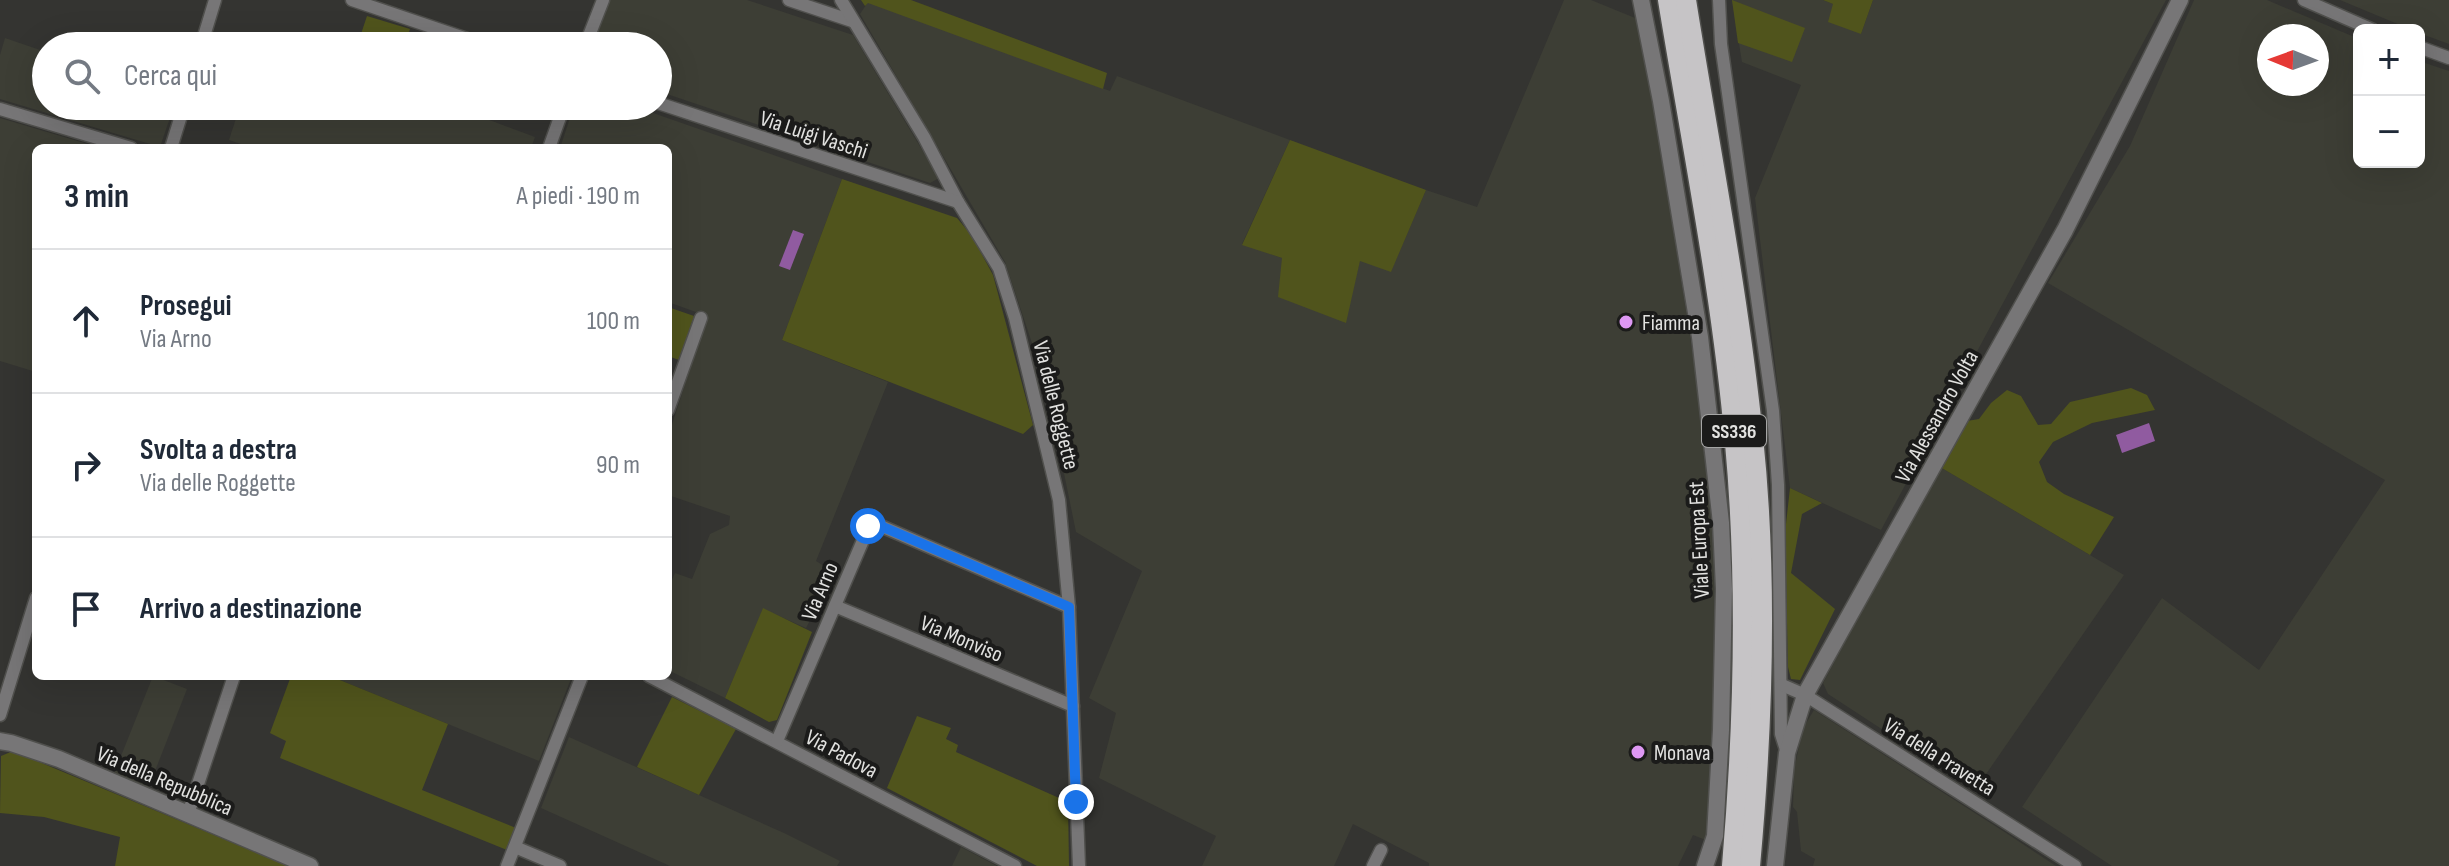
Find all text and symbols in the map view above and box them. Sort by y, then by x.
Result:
north arrow [2257,24,2329,96]
map controls [2353,24,2425,168]
button: + [2353,24,2425,96]
search box [32,32,672,120]
icon: search [60,54,104,98]
text: Cerca qui [124,58,217,94]
button: − [2353,96,2425,168]
street label: Via Luigi Vaschi [756,105,871,166]
text: 3 min [64,176,129,217]
text: A piedi · 190 m [517,181,640,212]
text: Prosegui [140,288,232,324]
icon: ahead [64,299,108,343]
text: 100 m [587,306,640,337]
place label: Fiamma [1642,310,1700,337]
marker: Fiamma [1617,313,1635,331]
text: Via Arno [140,324,212,355]
street label: Via delle Roggette [1027,338,1085,473]
street label: Via Alessandro Volta [1890,346,1985,488]
road number: SS336 [1702,415,1766,447]
text: Svolta a destra [140,432,297,468]
icon: right [64,443,108,487]
text: 90 m [596,450,640,481]
text: Via delle Roggette [140,468,296,499]
street label: Viale Europa Est [1683,481,1716,599]
route start [850,508,886,544]
street label: Via Arno [796,558,845,625]
icon: arrive [64,587,108,631]
text: Arrivo a destinazione [140,591,362,627]
street label: Via Monviso [916,610,1007,669]
street label: Via della Pravetta [1878,712,2000,802]
street label: Via Padova [800,724,882,785]
place label: Monava [1654,740,1711,767]
street label: Via della Repubblica [92,741,236,822]
marker: Monava [1629,743,1647,761]
route end [1058,784,1094,820]

